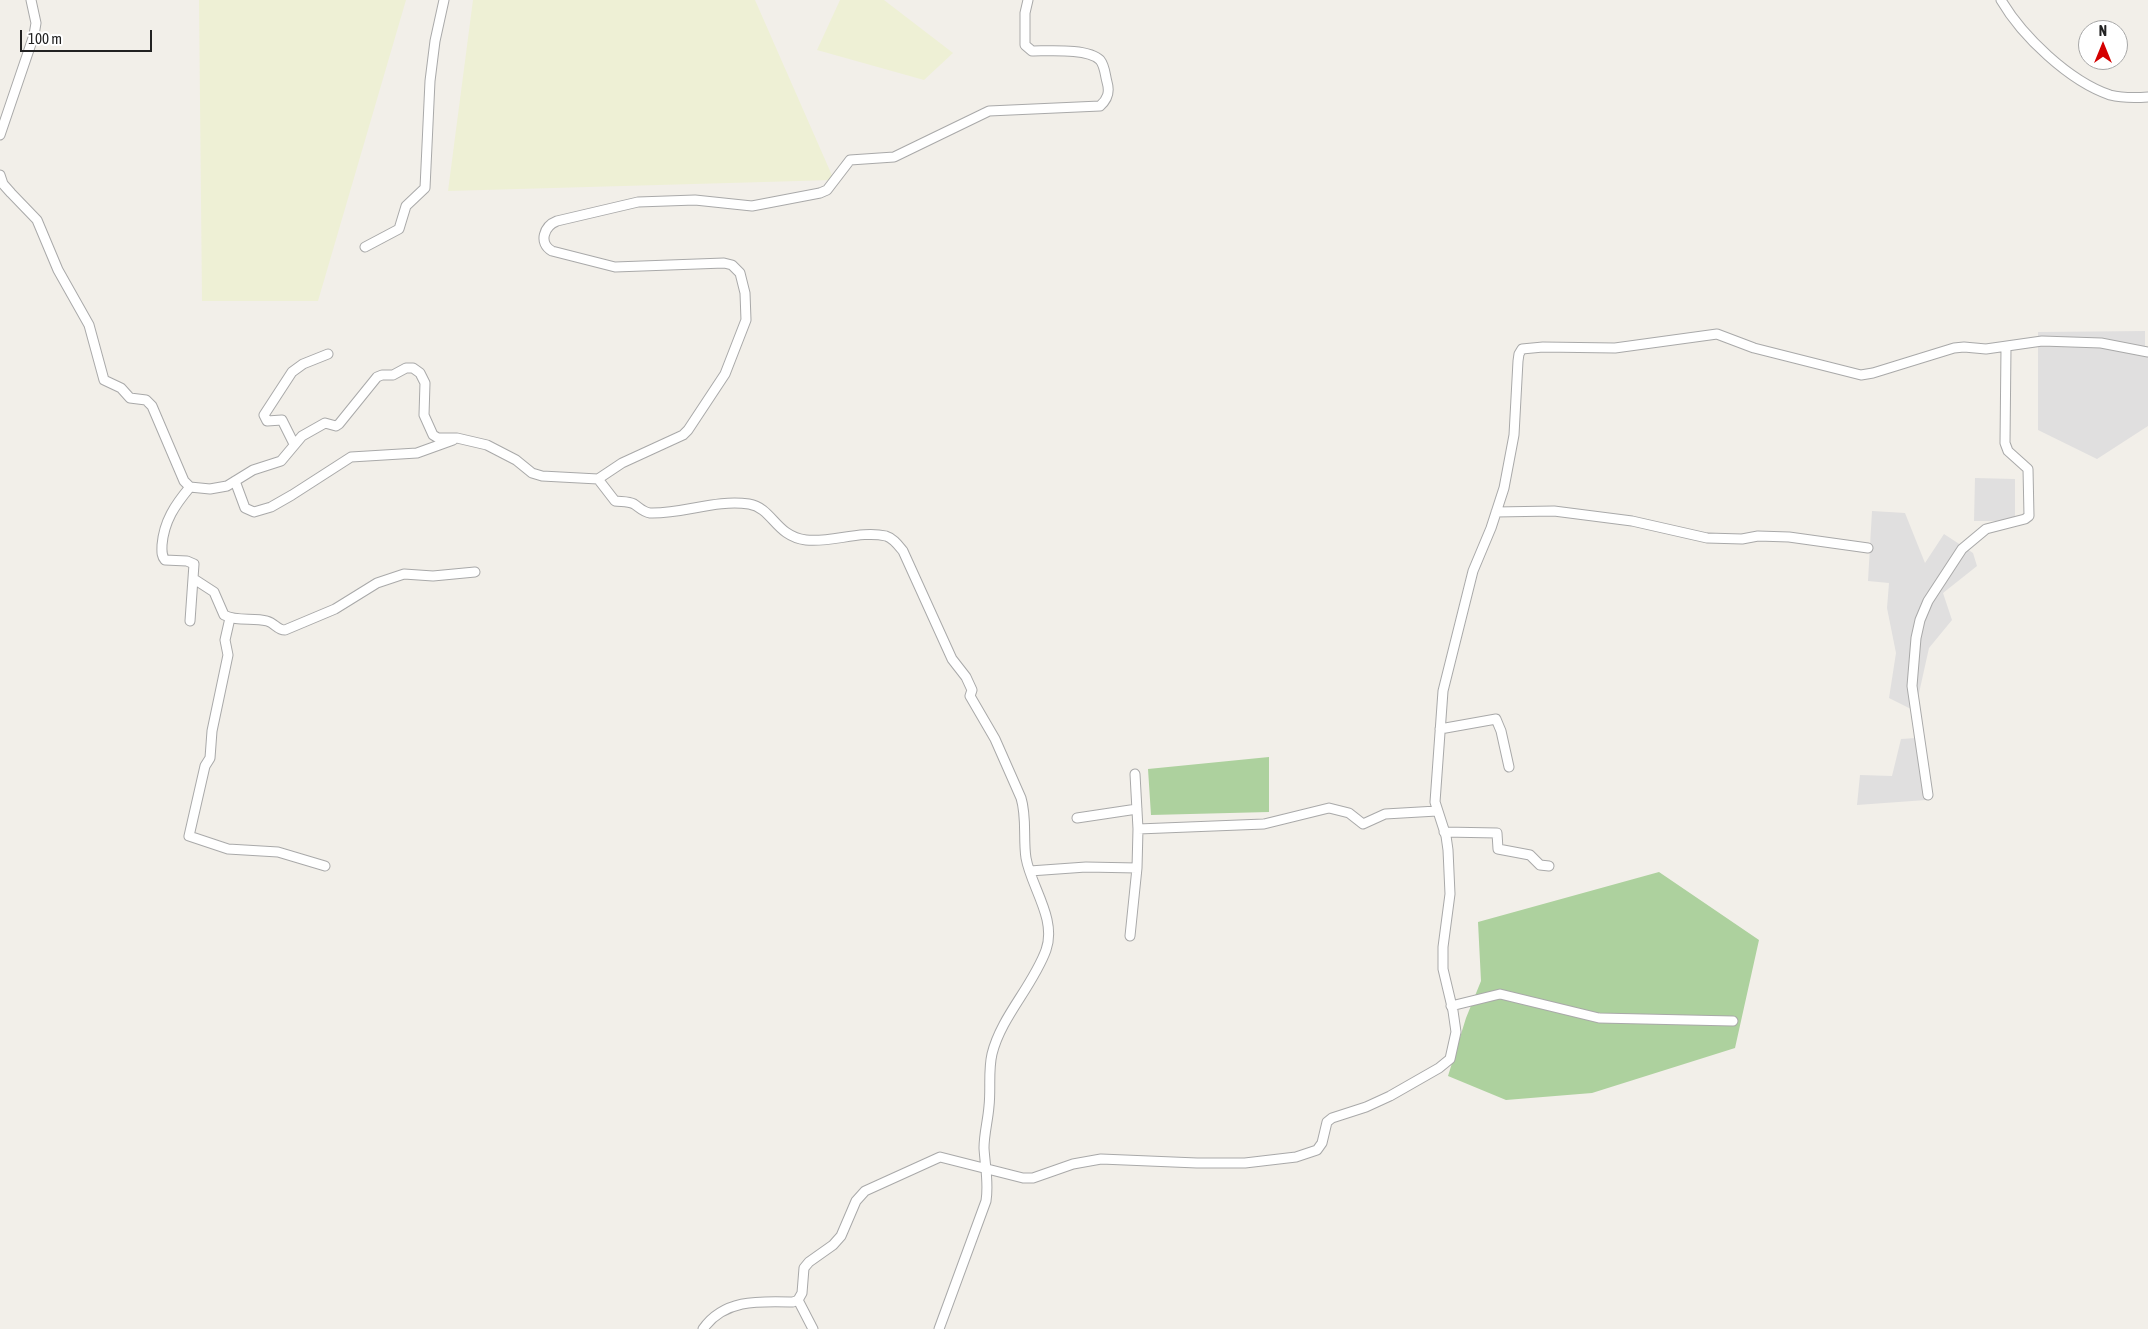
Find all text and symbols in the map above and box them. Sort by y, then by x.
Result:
scale bar [22,20,155,52]
north arrow [2078,20,2128,70]
text: N [2099,23,2107,39]
text: 100 m [28,30,62,47]

